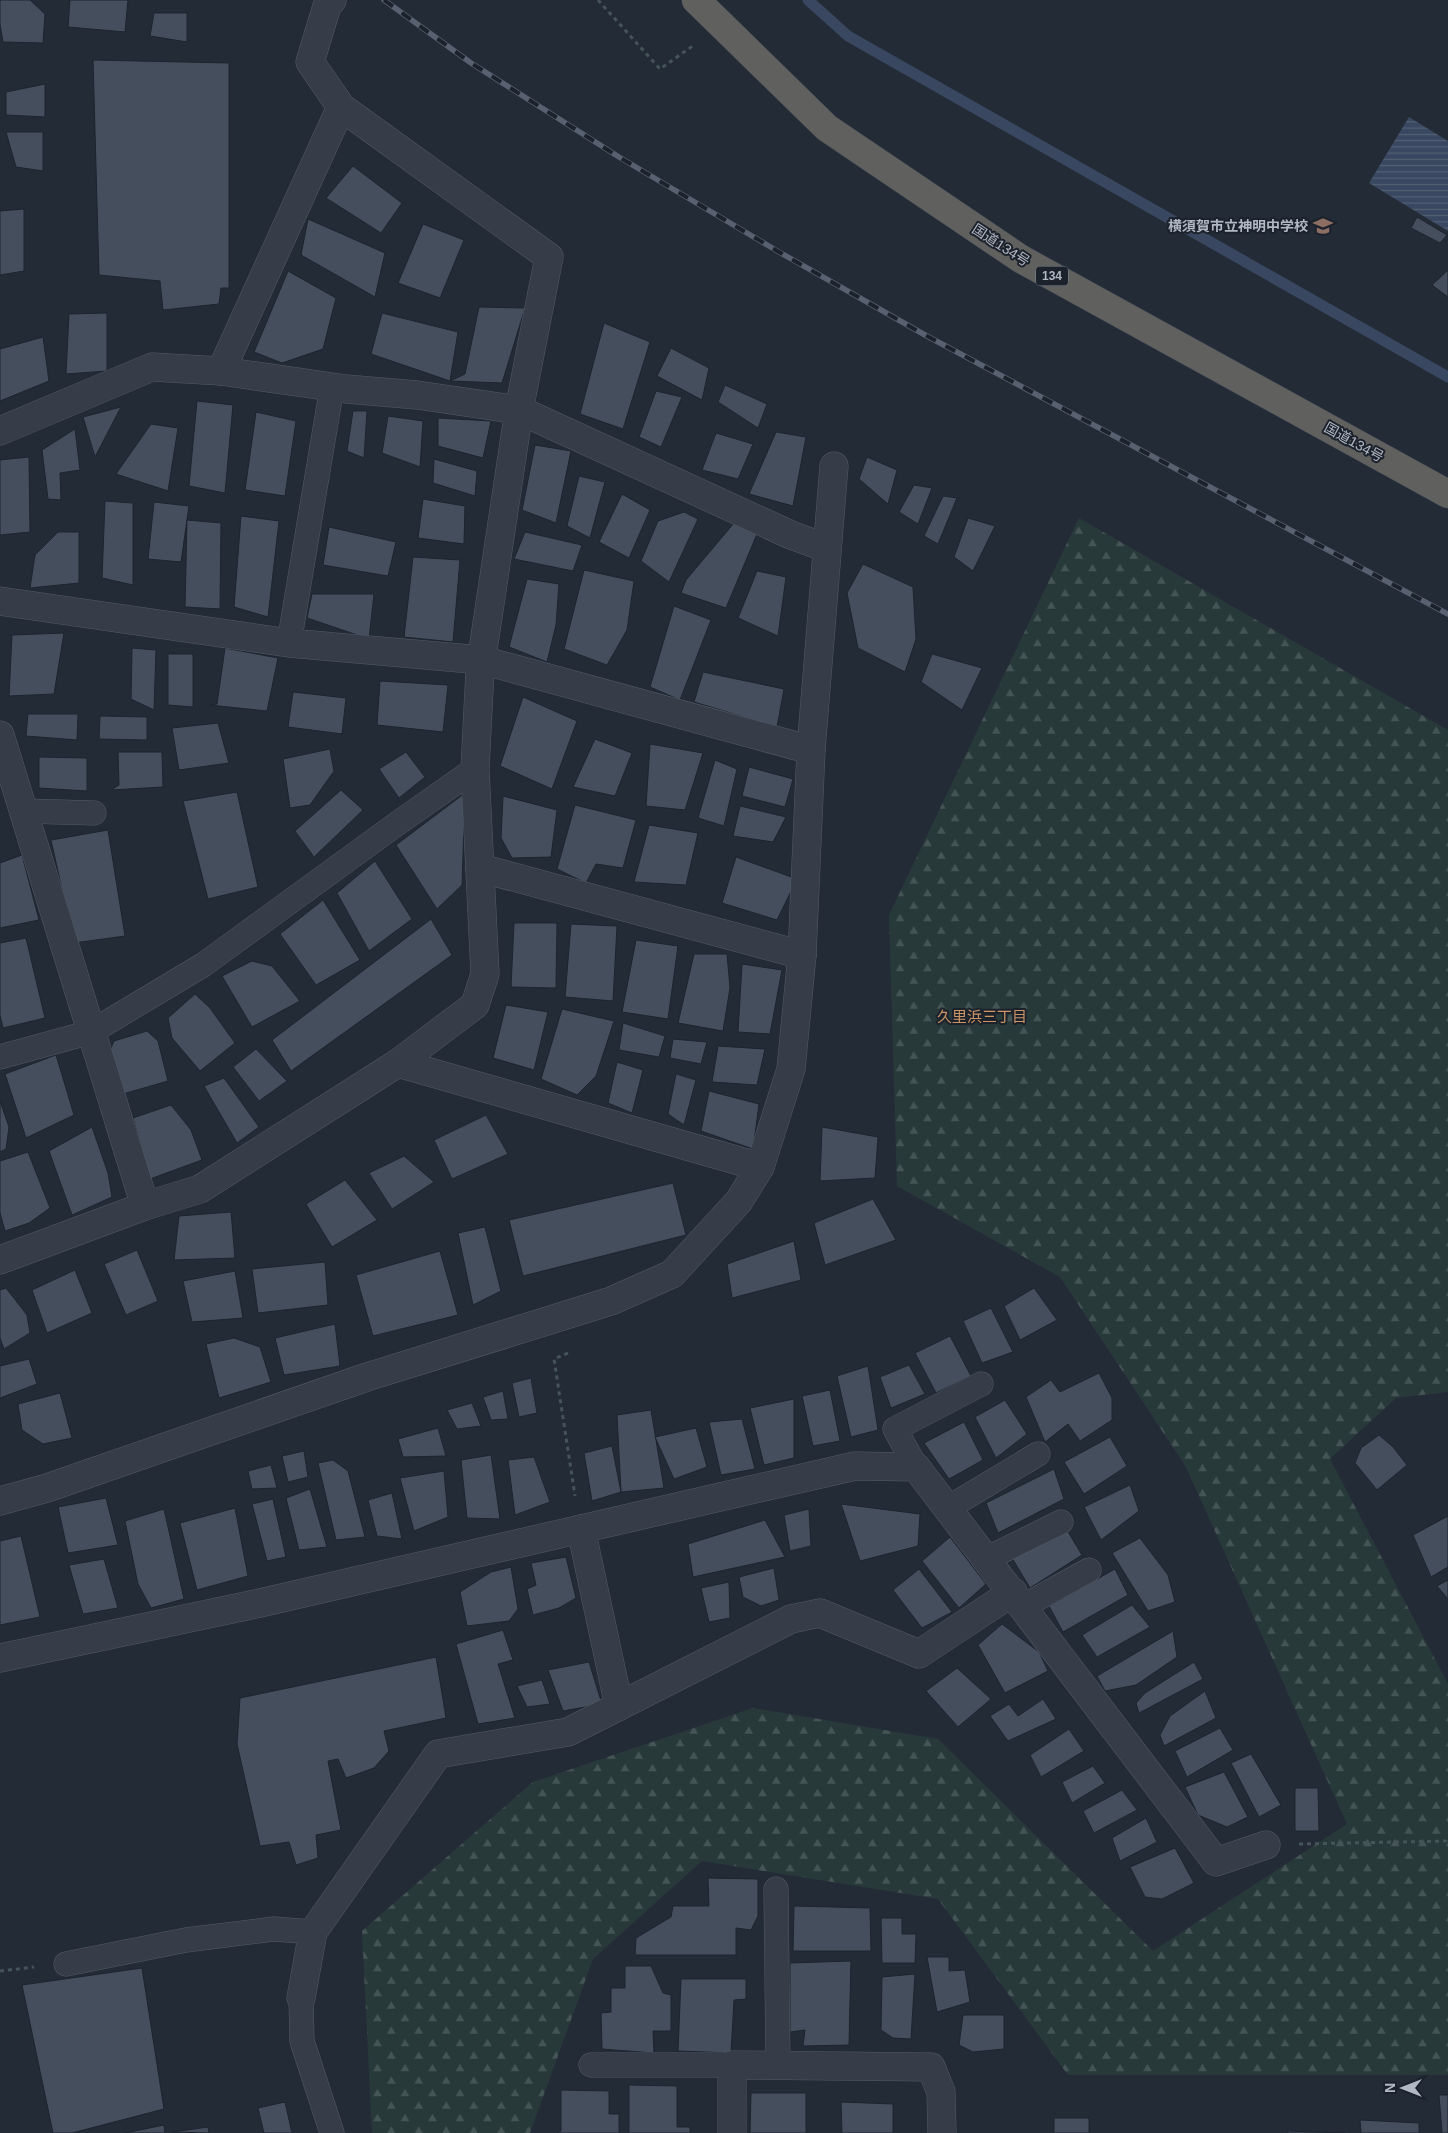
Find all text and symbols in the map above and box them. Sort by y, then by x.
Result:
school or university icon: 横須賀市立神明中学校 [1312,215,1334,237]
place label: 横須賀市立神明中学校 [1168,218,1308,234]
street label: 国道134号 [969,220,1033,270]
road number: 134 [1036,266,1068,286]
street label: 国道134号 [1322,419,1386,465]
district label: 久里浜三丁目 [937,1008,1027,1025]
north arrow [1378,2063,1428,2113]
text: N [1382,2083,1398,2093]

